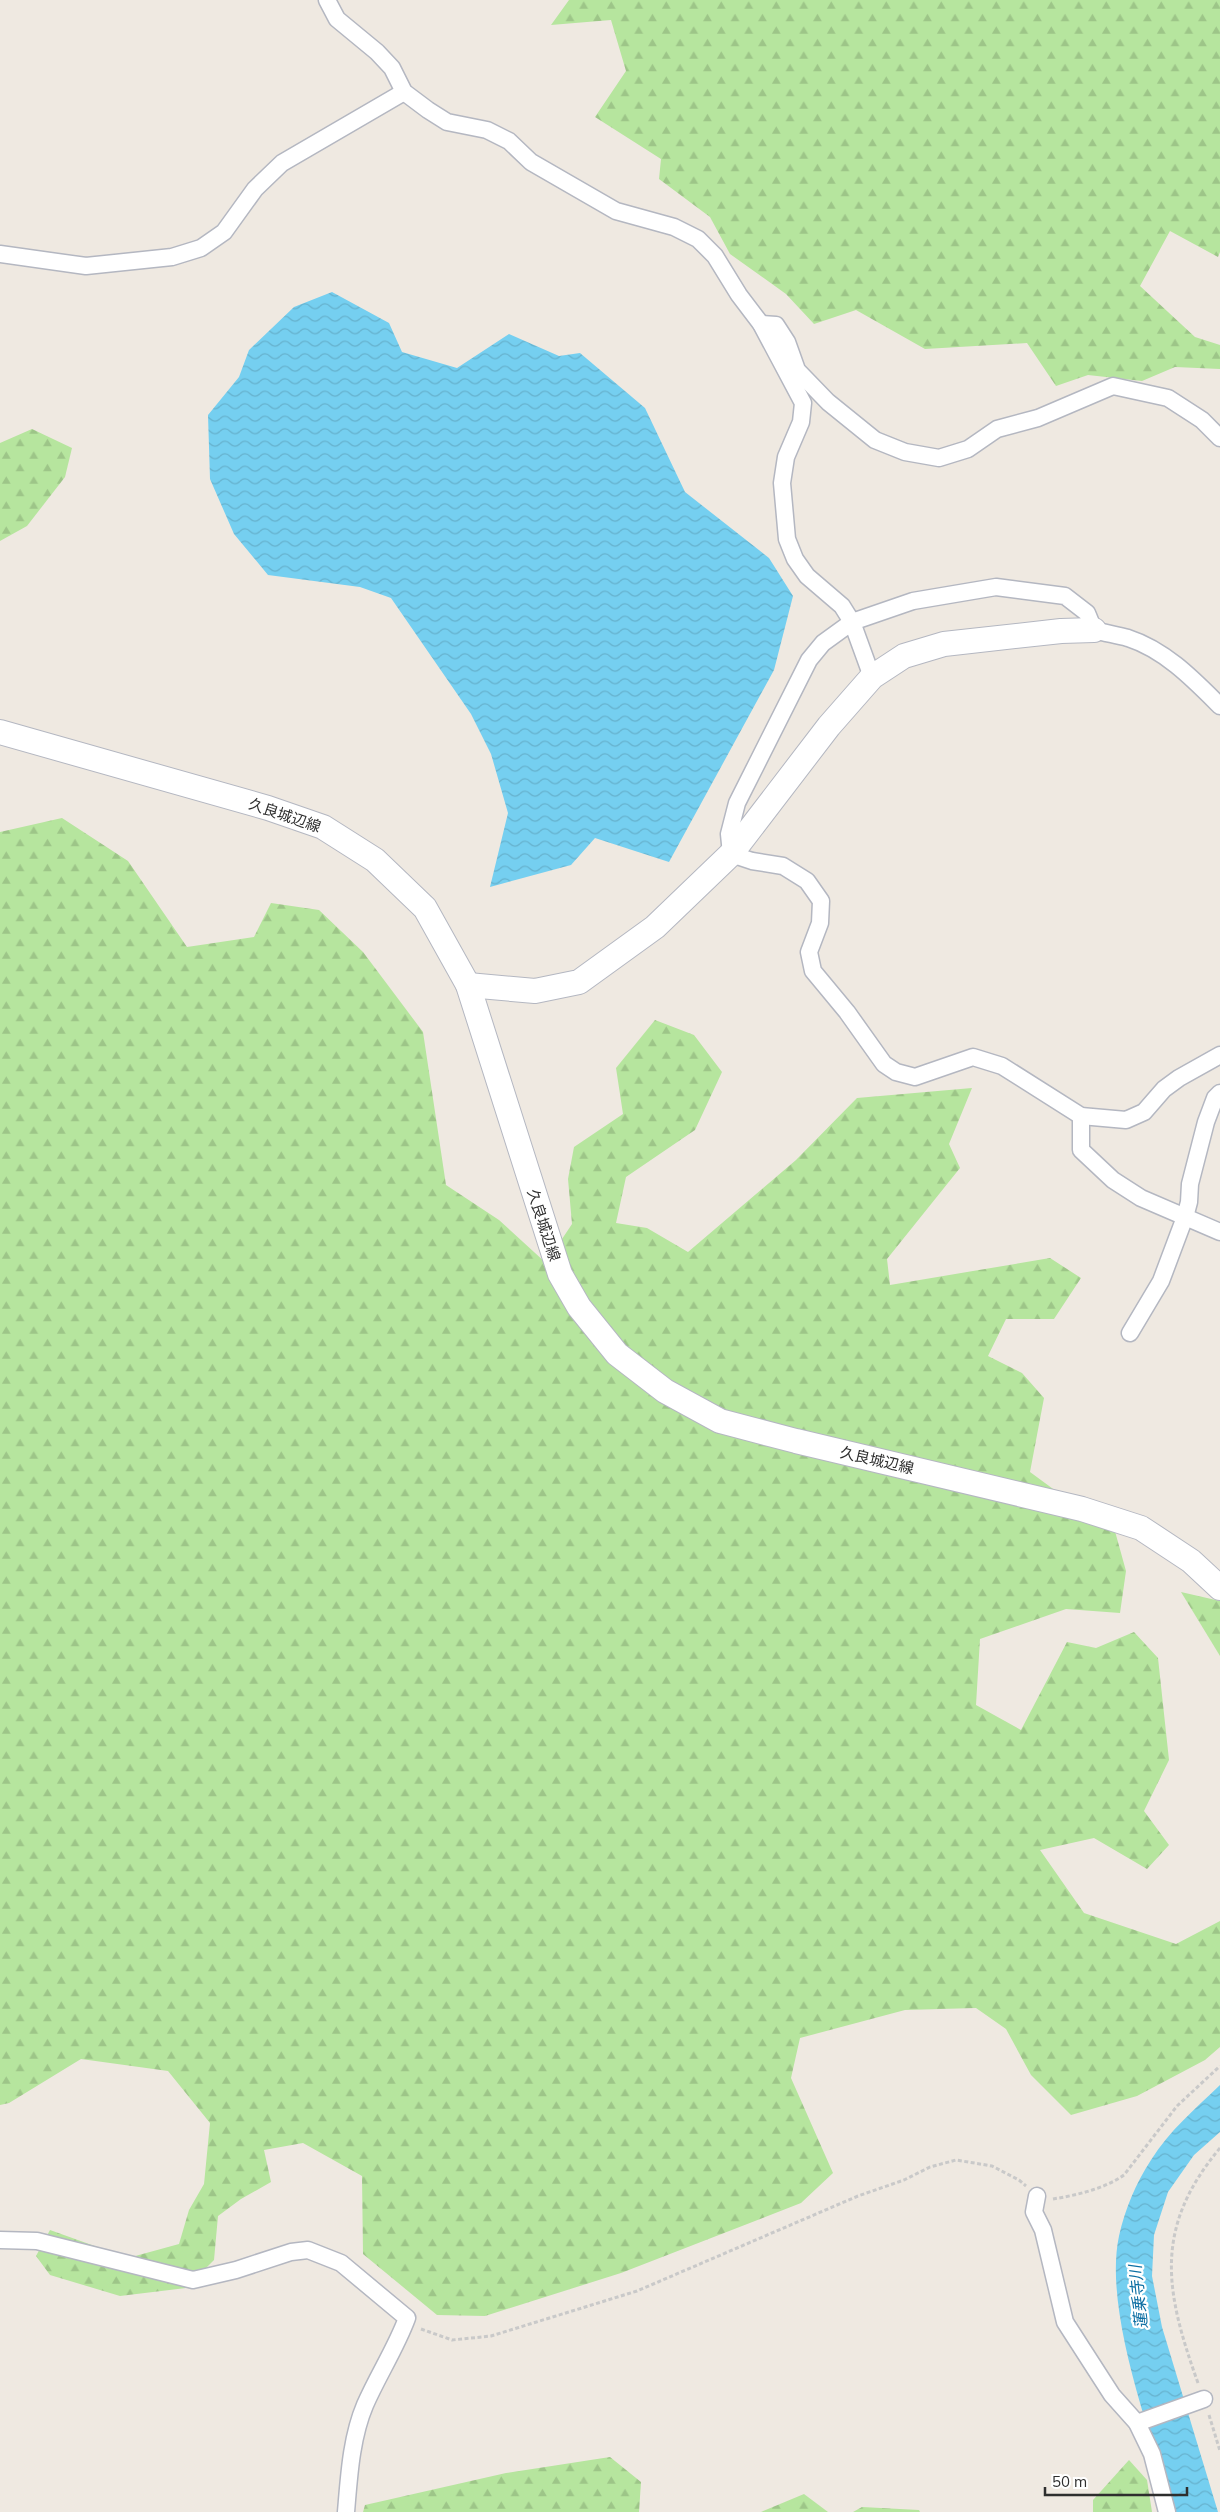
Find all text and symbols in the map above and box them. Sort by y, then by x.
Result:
street label: 久良城辺線 [246,794,324,836]
street label: 久良城辺線 [523,1186,565,1264]
street label: 久良城辺線 [838,1442,916,1478]
water label: 蓮乗寺川 [1125,2262,1151,2330]
scale bar [1045,2464,1188,2496]
text: 50 m [1052,2472,1087,2491]

